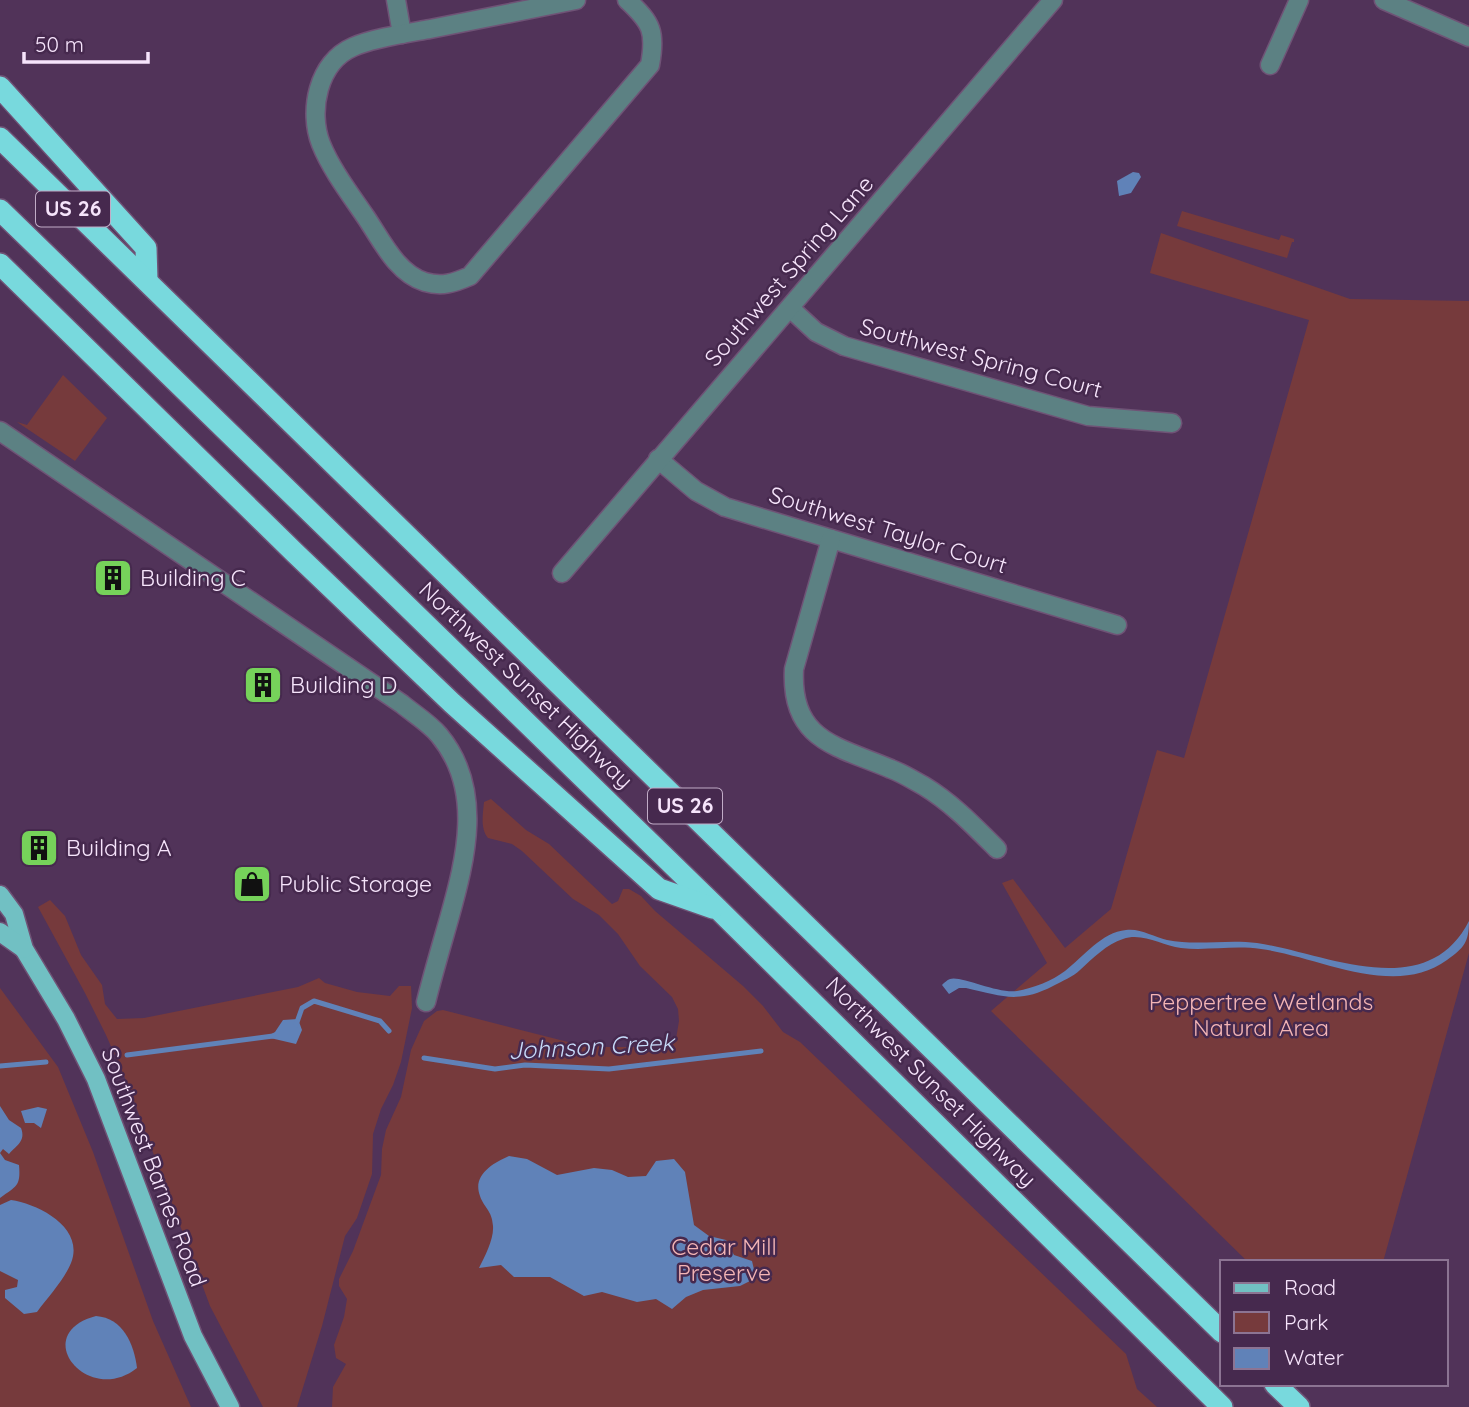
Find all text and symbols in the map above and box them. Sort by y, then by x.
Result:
scale bar [24,21,149,65]
text: 50 m [35,31,84,57]
street label: Southwest Spring Lane [698,169,879,372]
road number: US 26 [36,192,110,227]
street label: Southwest Spring Court [857,311,1105,404]
street label: Southwest Taylor Court [766,480,1011,580]
building icon: Building C [92,557,134,599]
place label: Building C [140,563,246,592]
street label: Northwest Sunset Highway [413,575,639,794]
building icon: Building D [242,664,284,706]
place label: Building D [290,670,397,699]
road number: US 26 [648,788,722,824]
building icon: Building A [18,827,60,869]
place label: Building A [66,833,172,862]
shop icon: Public Storage [231,863,273,905]
place label: Public Storage [279,869,432,898]
street label: Northwest Sunset Highway [820,970,1043,1193]
park label: Peppertree Wetlands Natural Area [1149,987,1373,1042]
water label: Johnson Creek [507,1027,677,1065]
street label: Southwest Barnes Road [95,1043,214,1291]
park label: Cedar Mill Preserve [671,1232,777,1287]
legend [1220,1260,1448,1386]
text: Road [1284,1274,1336,1300]
text: Park [1284,1309,1328,1335]
text: Water [1284,1344,1344,1370]

